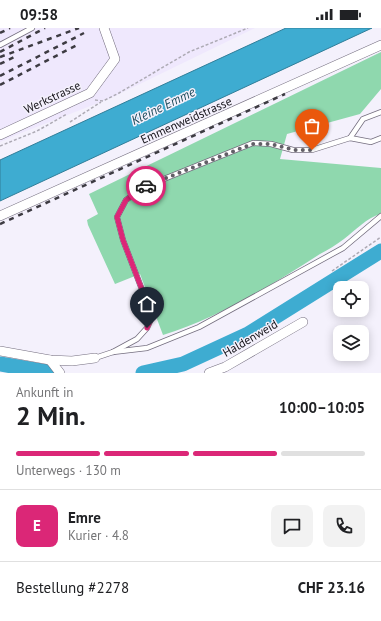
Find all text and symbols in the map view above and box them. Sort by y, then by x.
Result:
text: 09:58 [20,5,58,24]
street label: Werkstrasse [21,77,83,117]
water label: Kleine Emme [128,83,198,129]
street label: Emmenweidstrasse [138,93,234,147]
pin [295,109,329,150]
icon: bag [301,115,323,137]
courier [126,166,166,206]
icon: car [135,175,157,197]
map controls [333,281,369,361]
button: locate [333,281,369,317]
pin [130,287,164,328]
icon: home [136,293,158,315]
street label: Haldenweid [220,316,280,360]
button: layers [333,325,369,361]
text: Ankunft in [16,384,73,401]
text: 10:00–10:05 [279,398,365,417]
text: 2 Min. [16,399,86,432]
text: Unterwegs · 130 m [16,462,121,479]
button: chat [271,505,313,547]
button: phone [323,505,365,547]
text: Emre [68,508,101,527]
text: E [33,516,41,535]
text: Kurier · 4.8 [68,527,129,544]
text: Bestellung #2278 [16,578,129,597]
text: CHF 23.16 [298,578,365,597]

